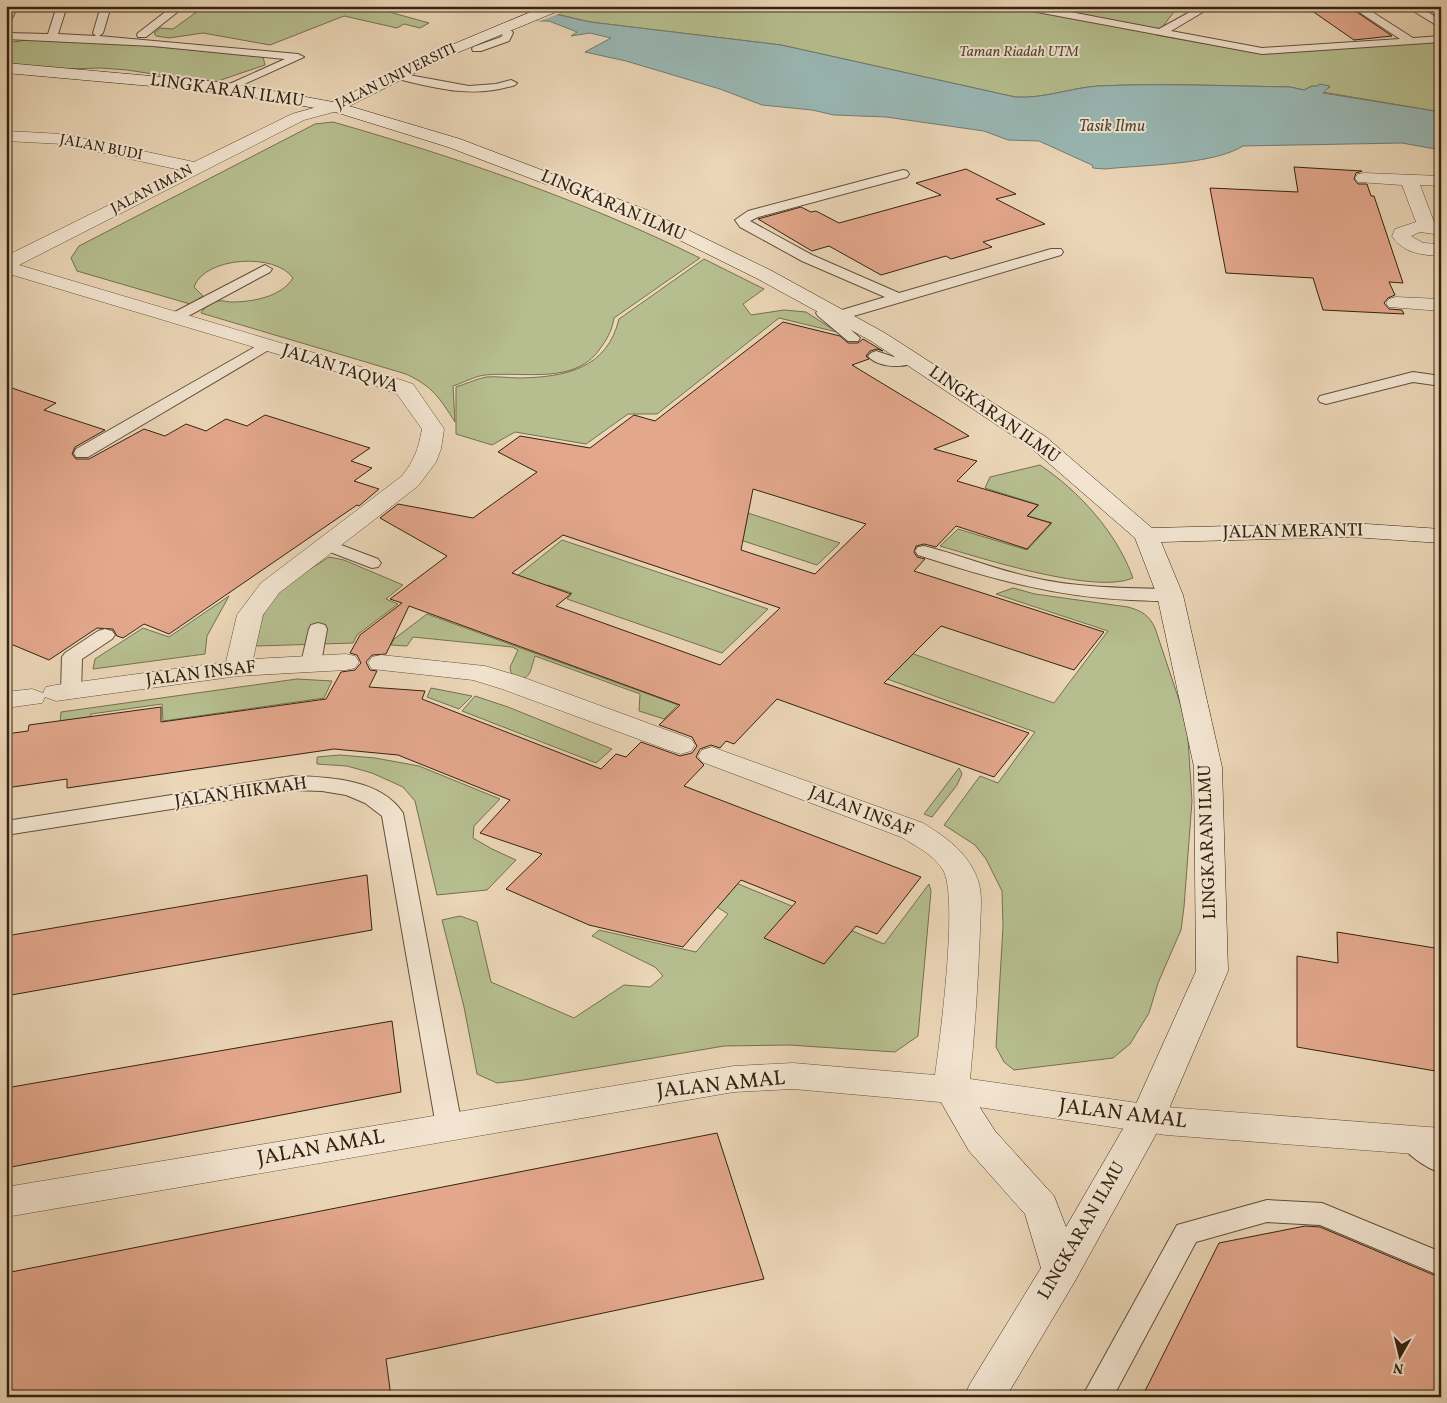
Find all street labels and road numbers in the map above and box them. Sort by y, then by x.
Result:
street label: JALAN UNIVERSITI [332,39,460,115]
street label: LINGKARAN ILMU [148,68,306,114]
street label: JALAN BUDI [58,130,144,166]
street label: JALAN IMAN [107,160,197,220]
street label: LINGKARAN ILMU [537,164,689,248]
street label: JALAN TAQWA [279,338,402,400]
street label: LINGKARAN ILMU [923,360,1065,470]
street label: JALAN MERANTI [1222,518,1364,546]
street label: JALAN INSAF [145,655,257,693]
street label: LINGKARAN ILMU [1193,764,1223,920]
street label: JALAN HIKMAH [173,771,309,815]
street label: JALAN INSAF [805,780,917,844]
street label: JALAN AMAL [655,1064,787,1106]
street label: JALAN AMAL [1057,1092,1189,1136]
street label: JALAN AMAL [255,1122,387,1173]
street label: LINGKARAN ILMU [1032,1158,1132,1304]

